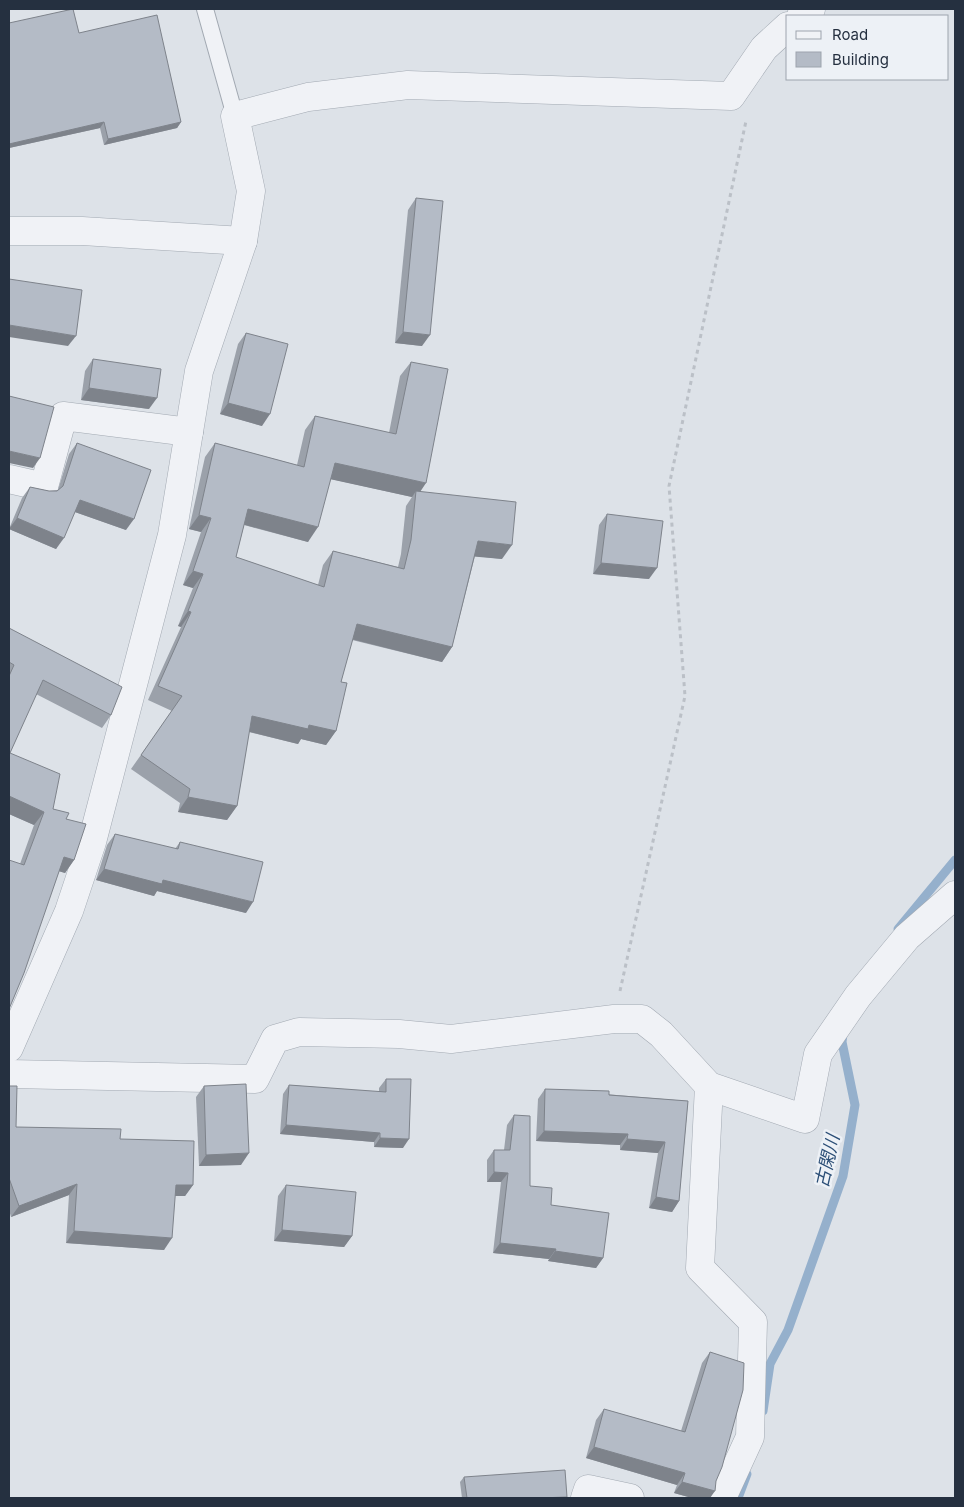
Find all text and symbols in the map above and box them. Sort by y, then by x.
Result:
legend [786,15,949,80]
text: Road [832,25,868,44]
text: Building [832,50,889,69]
water label: 古閑川 [811,1130,844,1190]

